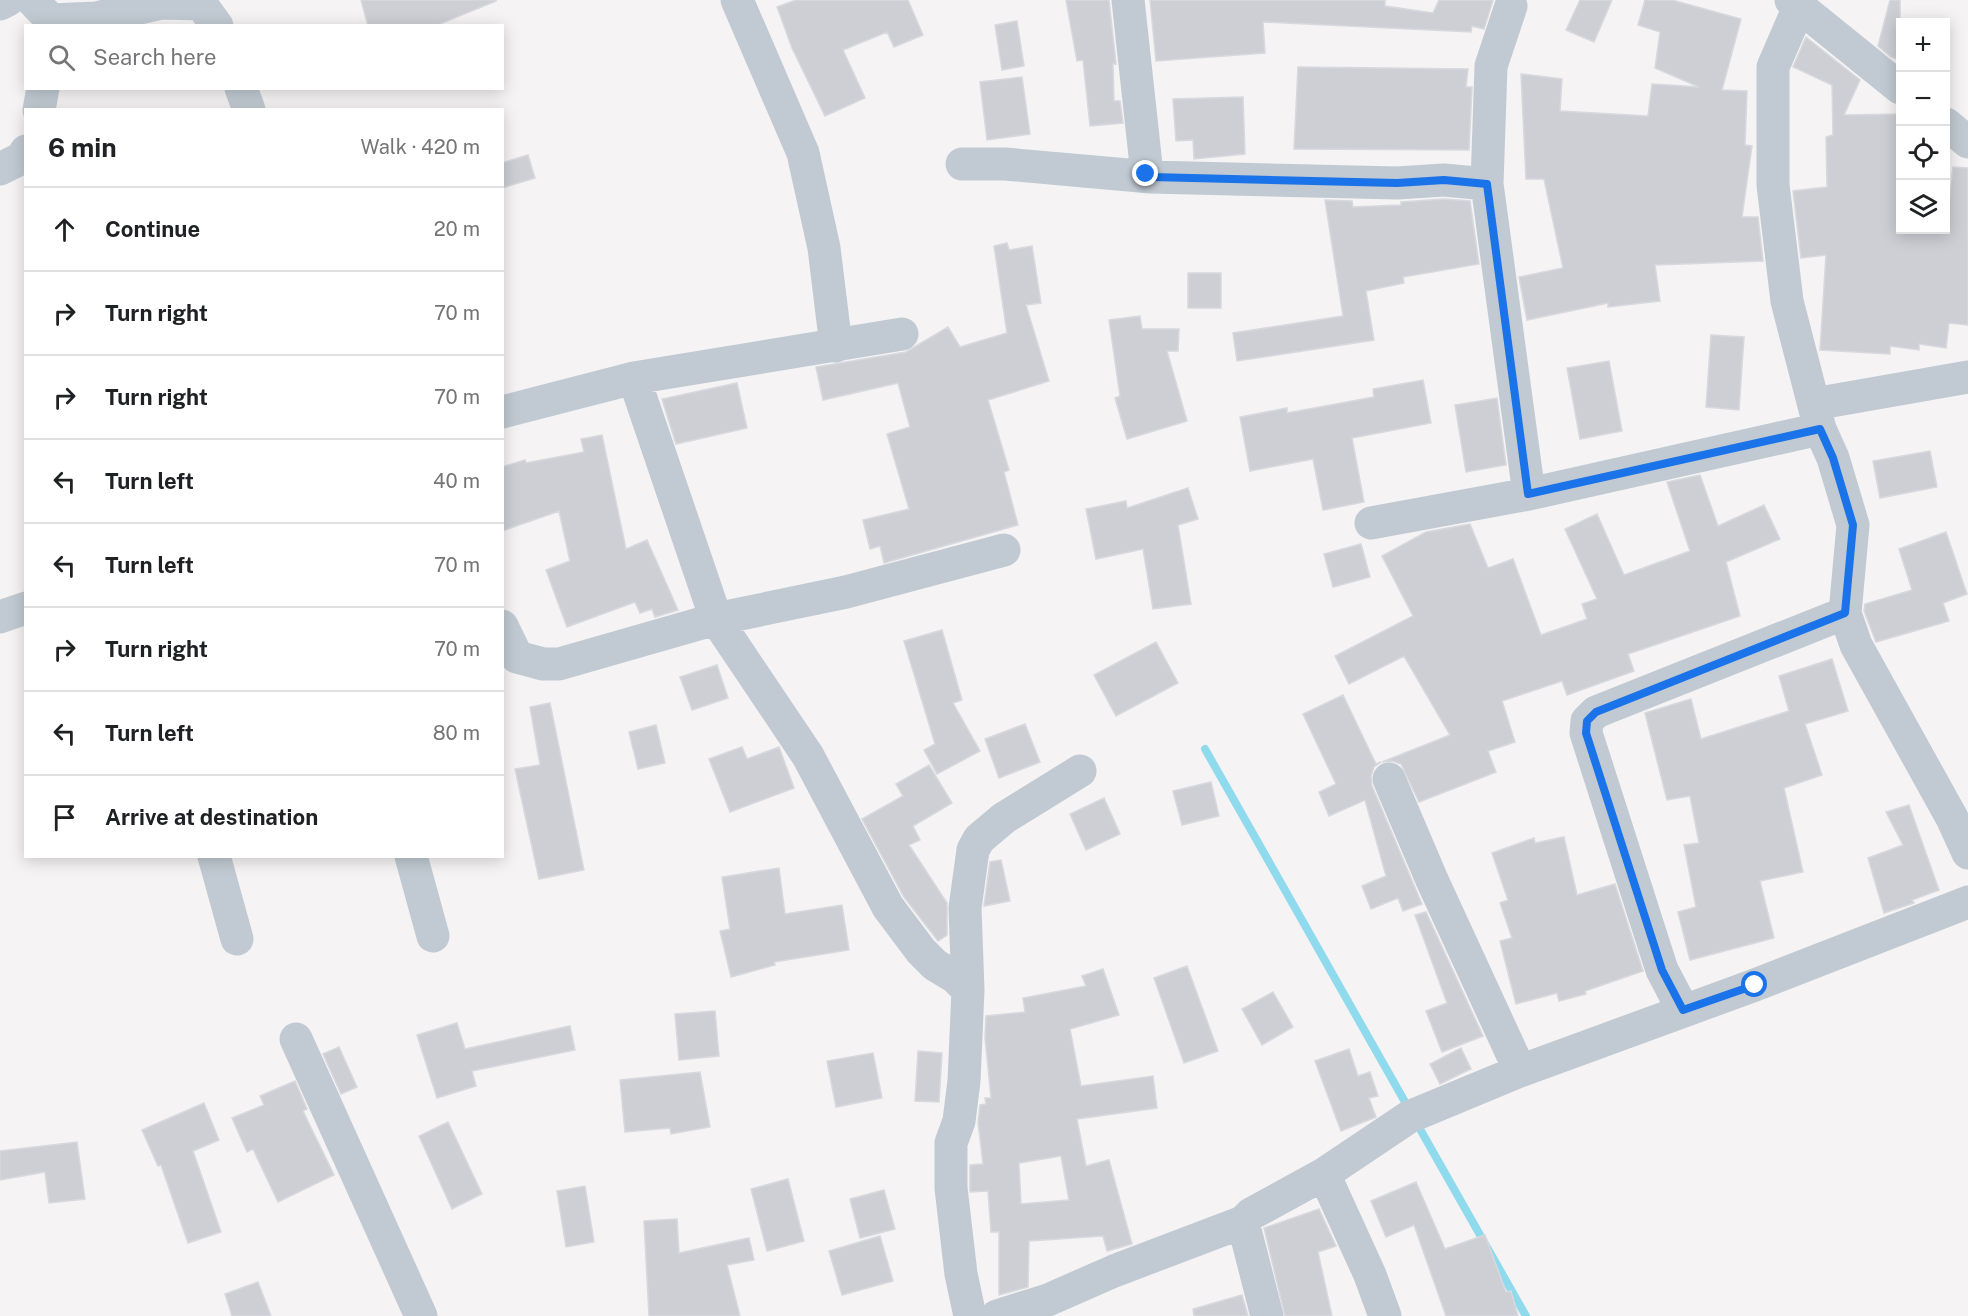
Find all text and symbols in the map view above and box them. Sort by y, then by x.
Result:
map controls [1896,18,1950,234]
button: + [1896,18,1950,72]
search box [24,24,504,90]
icon: search [45,41,78,74]
text: Search here [93,44,217,70]
button: − [1896,72,1950,126]
button: locate [1896,126,1950,180]
text: 6 min [48,132,117,163]
text: Walk · 420 m [360,135,480,159]
route end [1132,160,1158,186]
button: layers [1896,180,1950,234]
icon: ahead [48,213,81,246]
text: Continue [105,216,200,242]
text: 20 m [434,217,480,241]
icon: right [48,297,81,330]
text: Turn right [105,300,208,326]
text: 70 m [434,301,480,325]
icon: right [48,381,81,414]
text: Turn right [105,384,208,410]
text: 70 m [434,385,480,409]
icon: left [48,465,81,498]
text: Turn left [105,468,194,494]
text: 40 m [433,469,480,493]
icon: left [48,549,81,582]
text: Turn left [105,552,194,578]
text: 70 m [434,553,480,577]
icon: right [48,633,81,666]
text: Turn right [105,636,208,662]
text: 70 m [434,637,480,661]
icon: left [48,717,81,750]
text: Turn left [105,720,194,746]
text: 80 m [433,721,480,745]
icon: arrive [48,801,81,834]
text: Arrive at destination [105,804,318,830]
route start [1741,971,1767,997]

